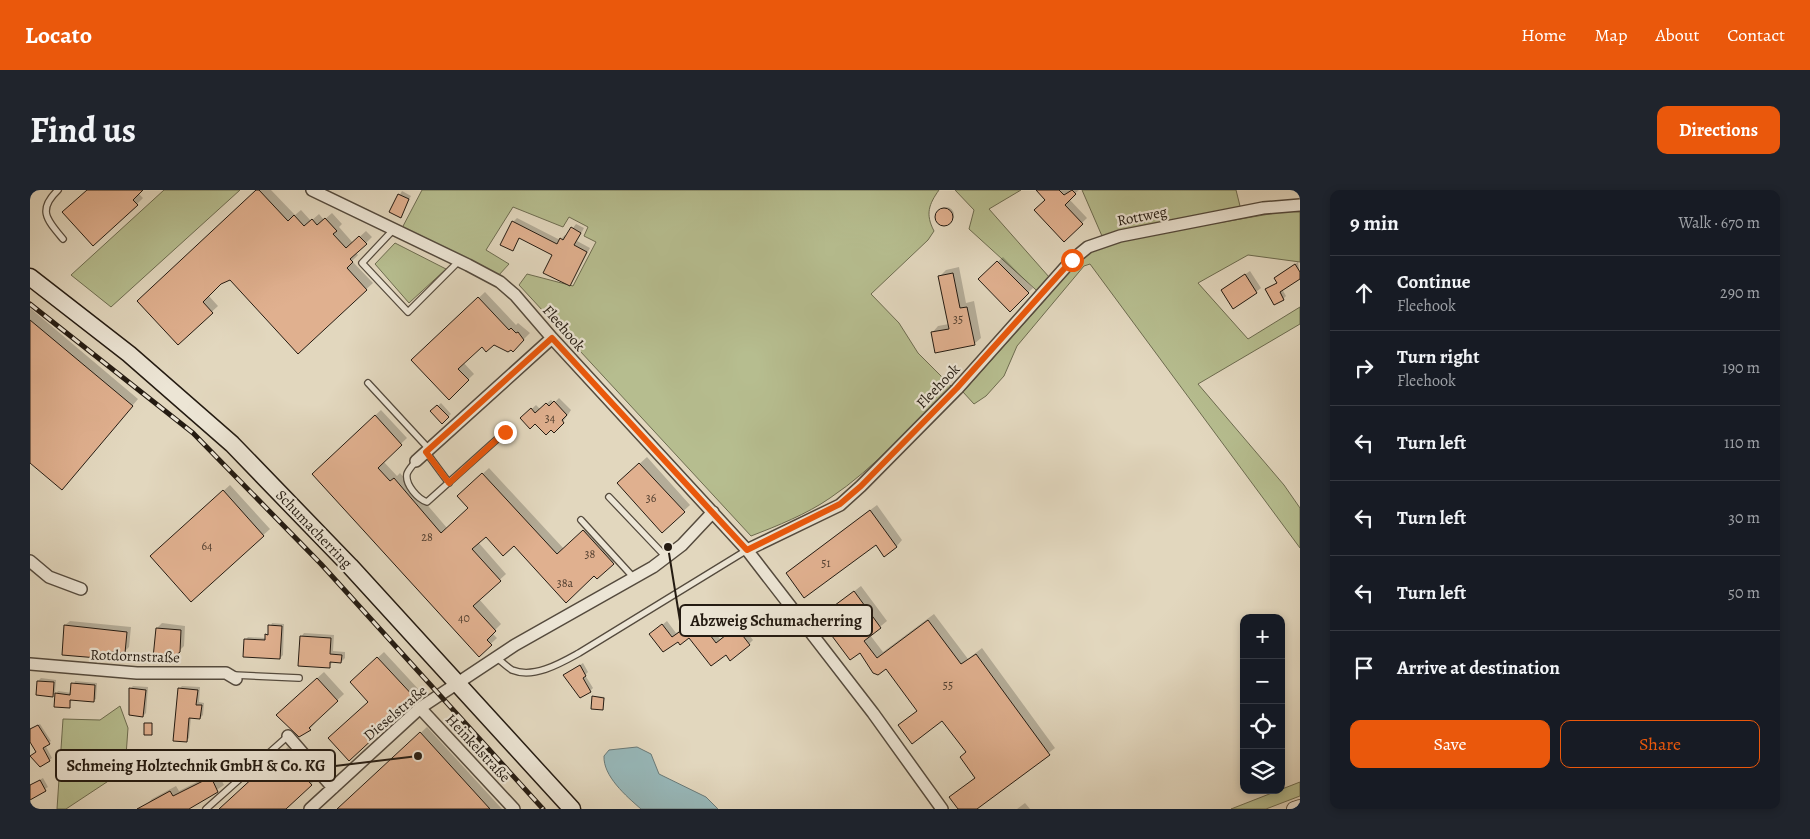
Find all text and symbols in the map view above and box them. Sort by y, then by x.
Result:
text: Locato [25,19,92,51]
text: Home [1521,23,1566,47]
text: Map [1594,23,1627,47]
text: About [1655,23,1699,47]
text: Contact [1727,23,1785,47]
text: Find us [30,106,136,154]
button: Directions [1657,106,1780,154]
street label: Rottweg [1115,201,1169,231]
text: 9 min [1350,209,1399,237]
text: Walk · 670 m [1678,212,1760,234]
route start [1061,249,1084,272]
text: Continue [1397,269,1471,295]
icon: ahead [1350,279,1378,307]
text: 290 m [1720,282,1760,304]
text: Fleehook [1397,295,1456,317]
street label: Fleehook [538,301,590,356]
house number: 35 [953,311,963,327]
text: Turn right [1397,344,1479,370]
icon: right [1350,354,1378,382]
text: 190 m [1722,357,1760,379]
street label: Fleehook [912,359,965,413]
text: Fleehook [1397,370,1456,392]
house number: 34 [545,410,556,426]
route end [494,421,517,444]
icon: left [1350,429,1378,457]
text: Turn left [1397,430,1466,456]
text: 110 m [1724,432,1760,454]
street label: Schumacherring [271,485,357,573]
house number: 36 [646,490,657,506]
icon: left [1350,504,1378,532]
text: Turn left [1397,505,1466,531]
text: 30 m [1728,507,1760,529]
house number: 28 [421,529,433,545]
house number: 64 [202,538,213,554]
house number: 38 [585,546,596,562]
house number: 51 [821,555,831,571]
house number: 38a [557,575,574,591]
icon: left [1350,579,1378,607]
text: Turn left [1397,580,1466,606]
text: 50 m [1728,582,1760,604]
callout: Abzweig Schumacherring [680,605,872,636]
house number: 40 [458,610,470,626]
text: Abzweig Schumacherring [689,610,863,632]
map controls [1240,614,1285,794]
button: + [1240,614,1285,659]
street label: Rotdornstraße [90,644,180,668]
icon: arrive [1350,654,1378,682]
text: Arrive at destination [1397,655,1560,681]
button: − [1240,659,1285,704]
house number: 55 [943,677,953,693]
street label: Dieselstraße [359,680,431,745]
button: locate [1240,704,1285,749]
street label: Heinkelstraße [441,709,515,787]
button: Save [1350,720,1550,768]
button: Share [1560,720,1760,768]
button: layers [1240,749,1285,794]
callout: Schmeing Holztechnik GmbH & Co. KG [56,750,335,781]
text: Schmeing Holztechnik GmbH & Co. KG [66,755,326,777]

